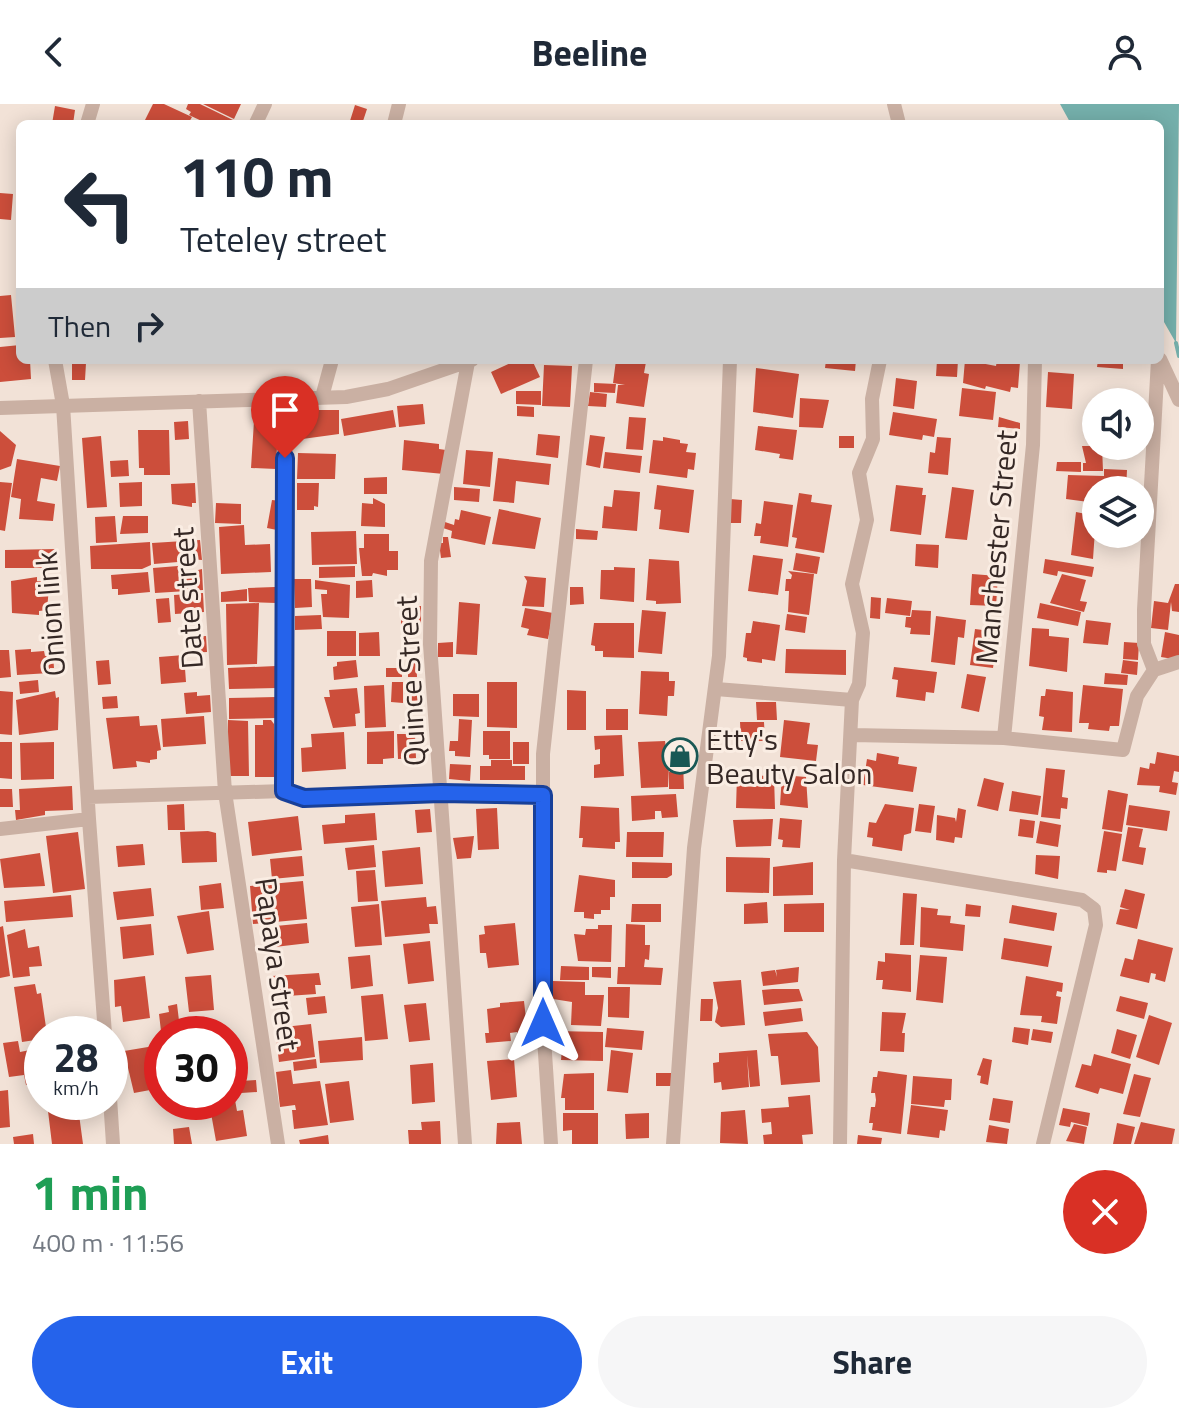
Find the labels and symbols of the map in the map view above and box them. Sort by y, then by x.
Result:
pin [251,376,319,458]
street label: Manchester Street [963,428,1029,666]
street label: Date street [159,525,215,670]
street label: Onion link [23,550,77,678]
street label: Quince Street [383,594,437,767]
place label: Etty's Beauty Salon [706,716,872,796]
shop icon: Etty's Beauty Salon [661,737,699,775]
street label: Papaya street [243,874,313,1054]
position arrow [501,981,585,1065]
speed limit sign: 30 [144,1016,248,1120]

